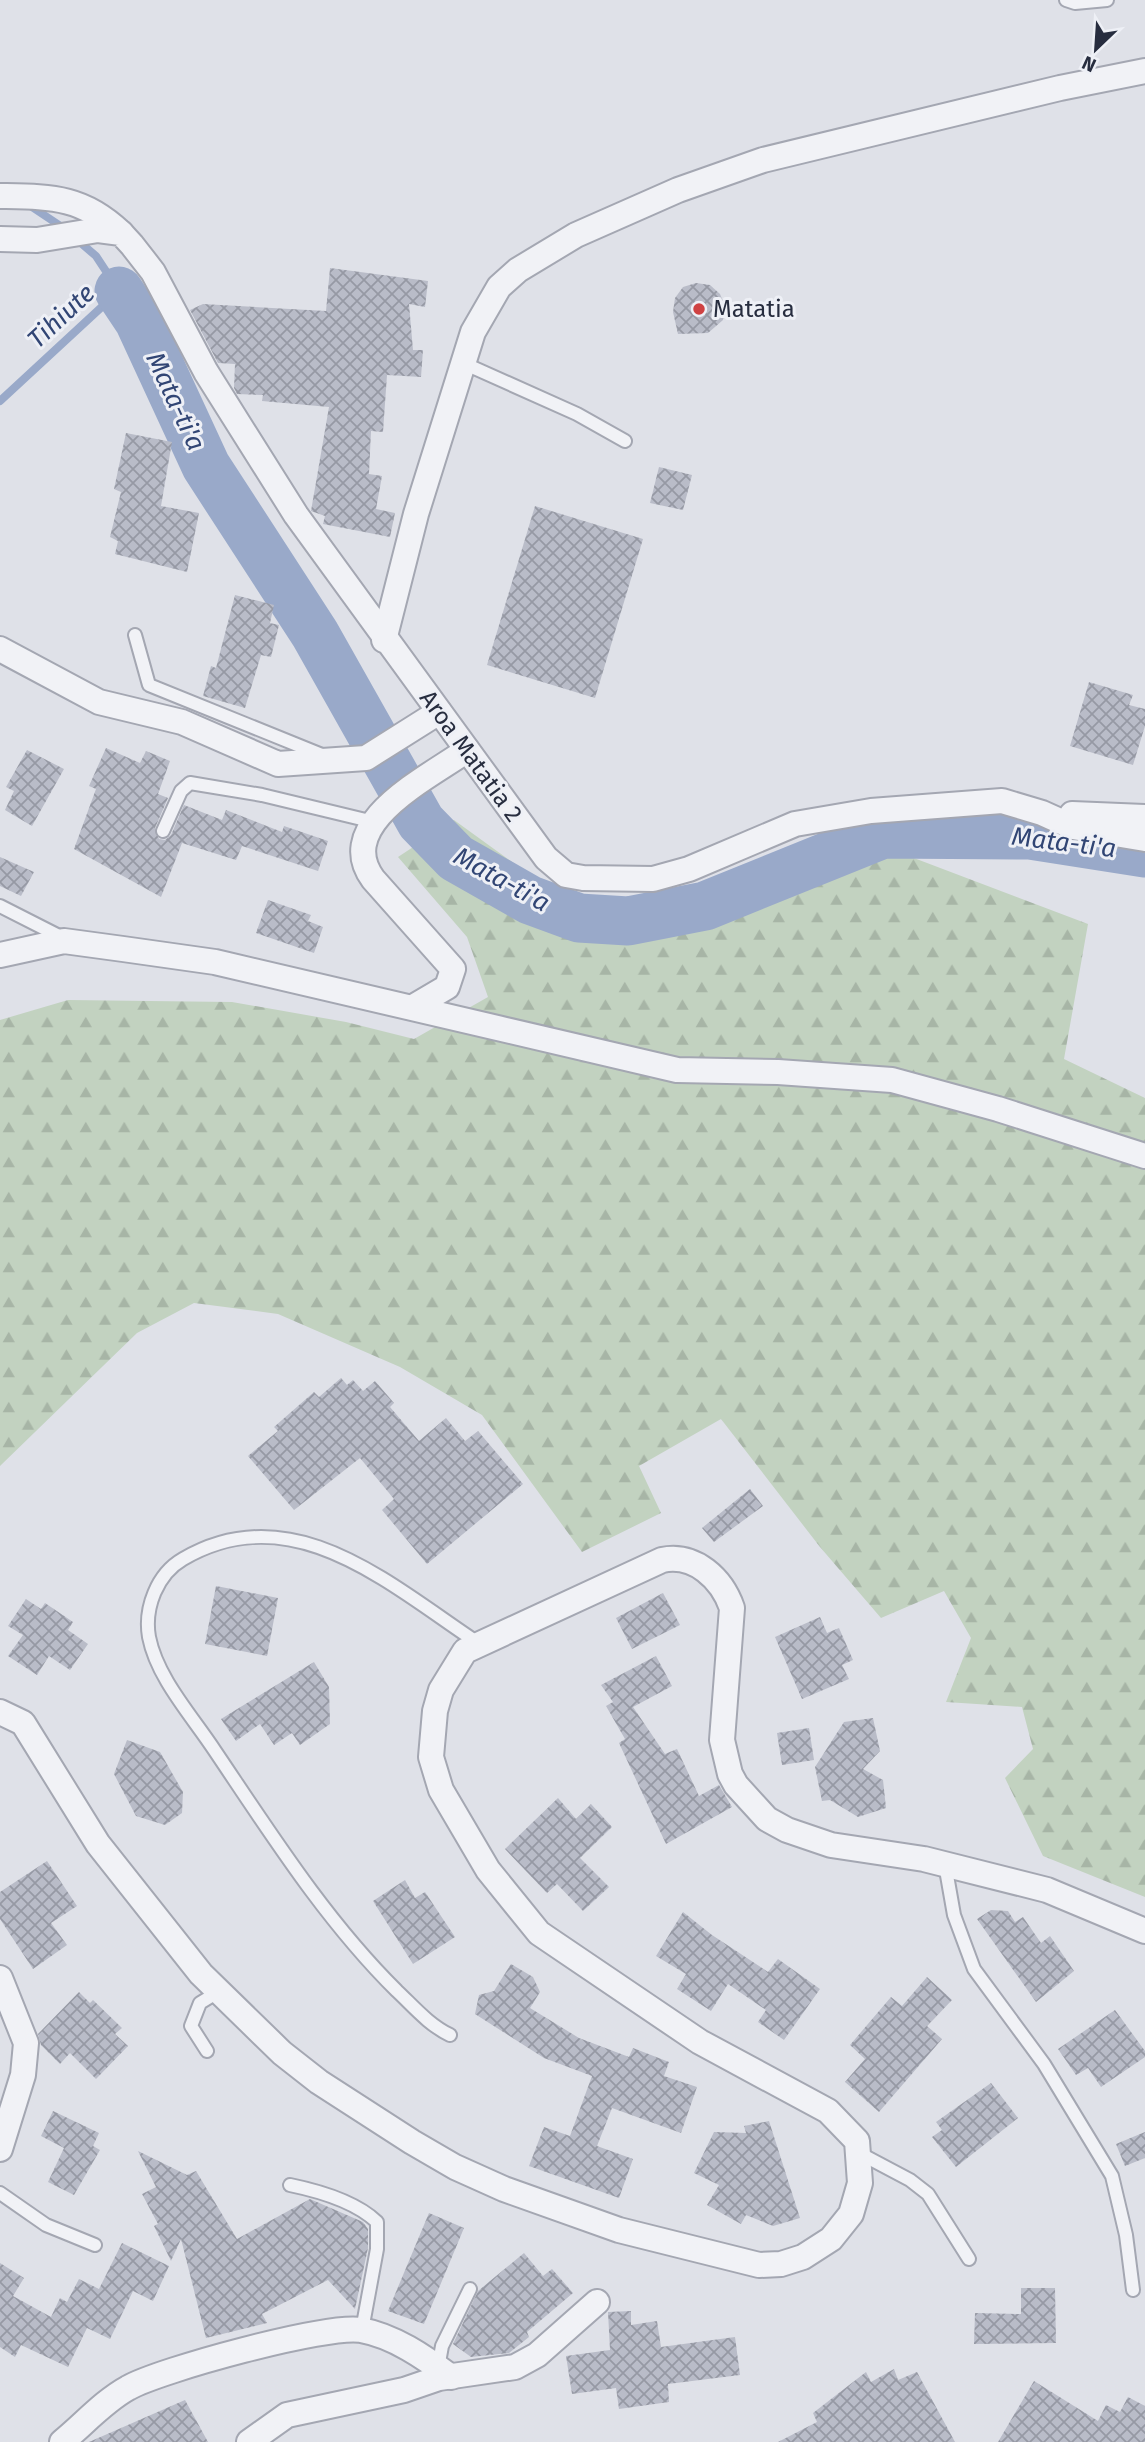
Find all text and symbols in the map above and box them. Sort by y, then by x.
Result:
north arrow [1061,14,1131,84]
text: N [1078,51,1100,77]
water label: Tihiute [22,278,101,355]
place label: Matatia [713,295,795,323]
marker: Matatia [691,301,707,317]
water label: Mata-ti'a [139,347,212,455]
street label: Aroa Matatia 2 [414,685,528,827]
water label: Mata-ti'a [1010,821,1118,864]
water label: Mata-ti'a [448,840,555,918]

